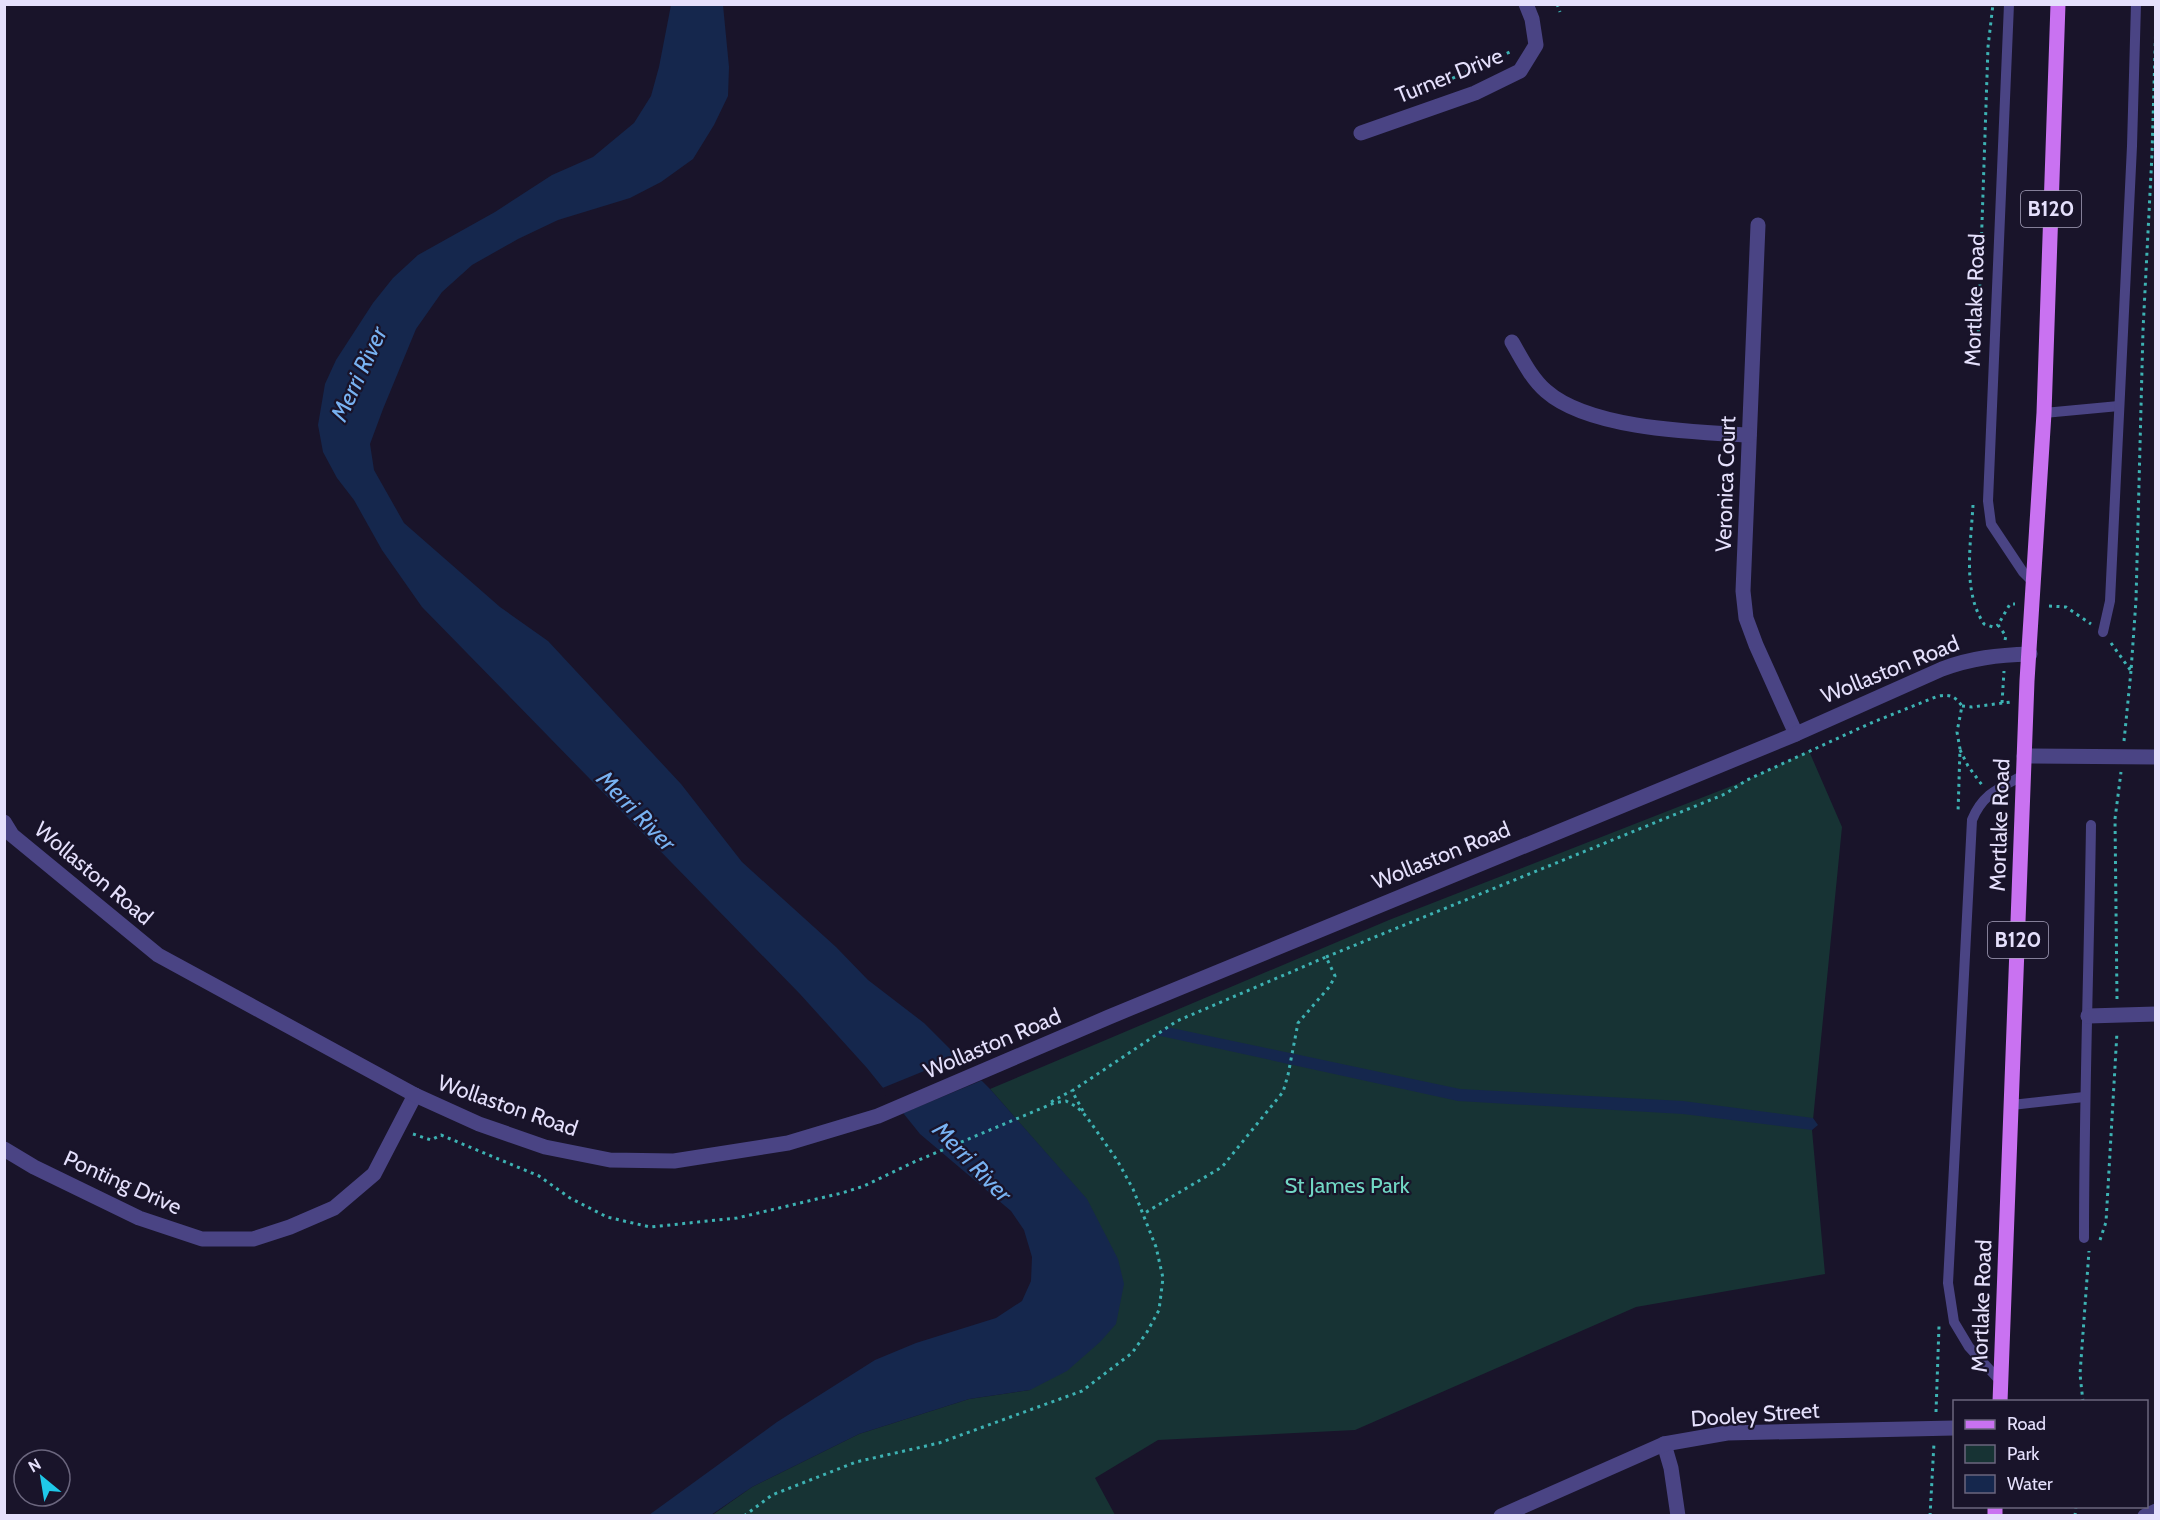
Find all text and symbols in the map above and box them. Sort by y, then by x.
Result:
street label: Turner Drive [1392,42,1507,109]
road number: B120 [2021,191,2081,227]
street label: Mortlake Road [1959,233,1990,367]
water label: Merri River [324,320,394,427]
street label: Veronica Court [1710,415,1741,552]
street label: Wollaston Road [1817,630,1963,709]
street label: Mortlake Road [1984,758,2015,892]
water label: Merri River [590,764,683,858]
street label: Wollaston Road [29,816,158,931]
street label: Wollaston Road [1368,816,1514,895]
road number: B120 [1988,922,2048,958]
street label: Wollaston Road [919,1002,1065,1085]
street label: Wollaston Road [434,1069,581,1142]
water label: Merri River [926,1115,1019,1209]
street label: Ponting Drive [60,1144,186,1220]
park label: St James Park [1284,1172,1410,1199]
street label: Mortlake Road [1966,1239,1997,1373]
street label: Dooley Street [1690,1396,1821,1432]
legend [1953,1400,2148,1508]
text: Road [2007,1413,2046,1435]
text: Park [2007,1443,2040,1465]
north arrow [12,1448,72,1508]
text: N [25,1454,44,1476]
text: Water [2007,1473,2053,1495]

